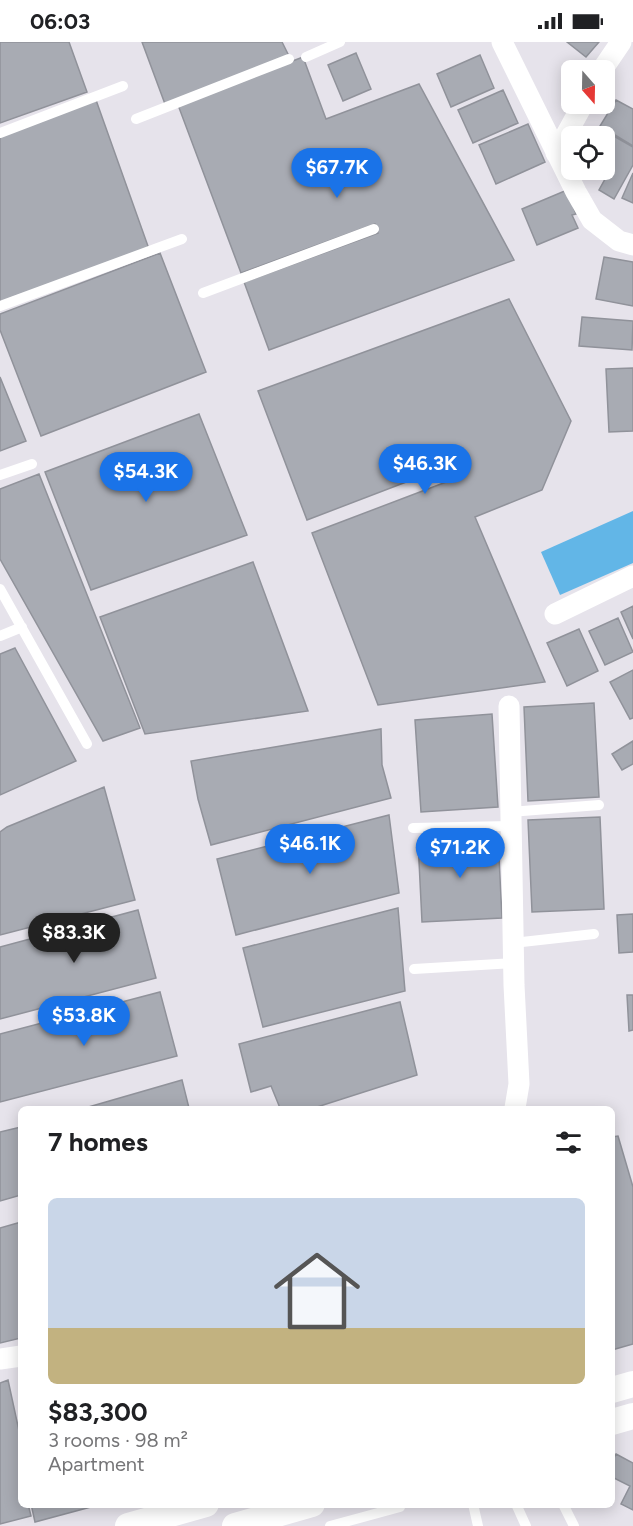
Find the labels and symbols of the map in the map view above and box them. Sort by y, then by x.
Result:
north arrow [561,60,615,114]
pin: $67.7K [288,148,386,199]
pin: $46.3K [376,444,474,495]
pin: $54.3K [97,452,195,503]
pin: $46.1K [261,824,359,875]
pin: $71.2K [411,828,509,879]
pin: $83.3K [25,913,123,964]
pin: $53.8K [35,996,133,1047]

